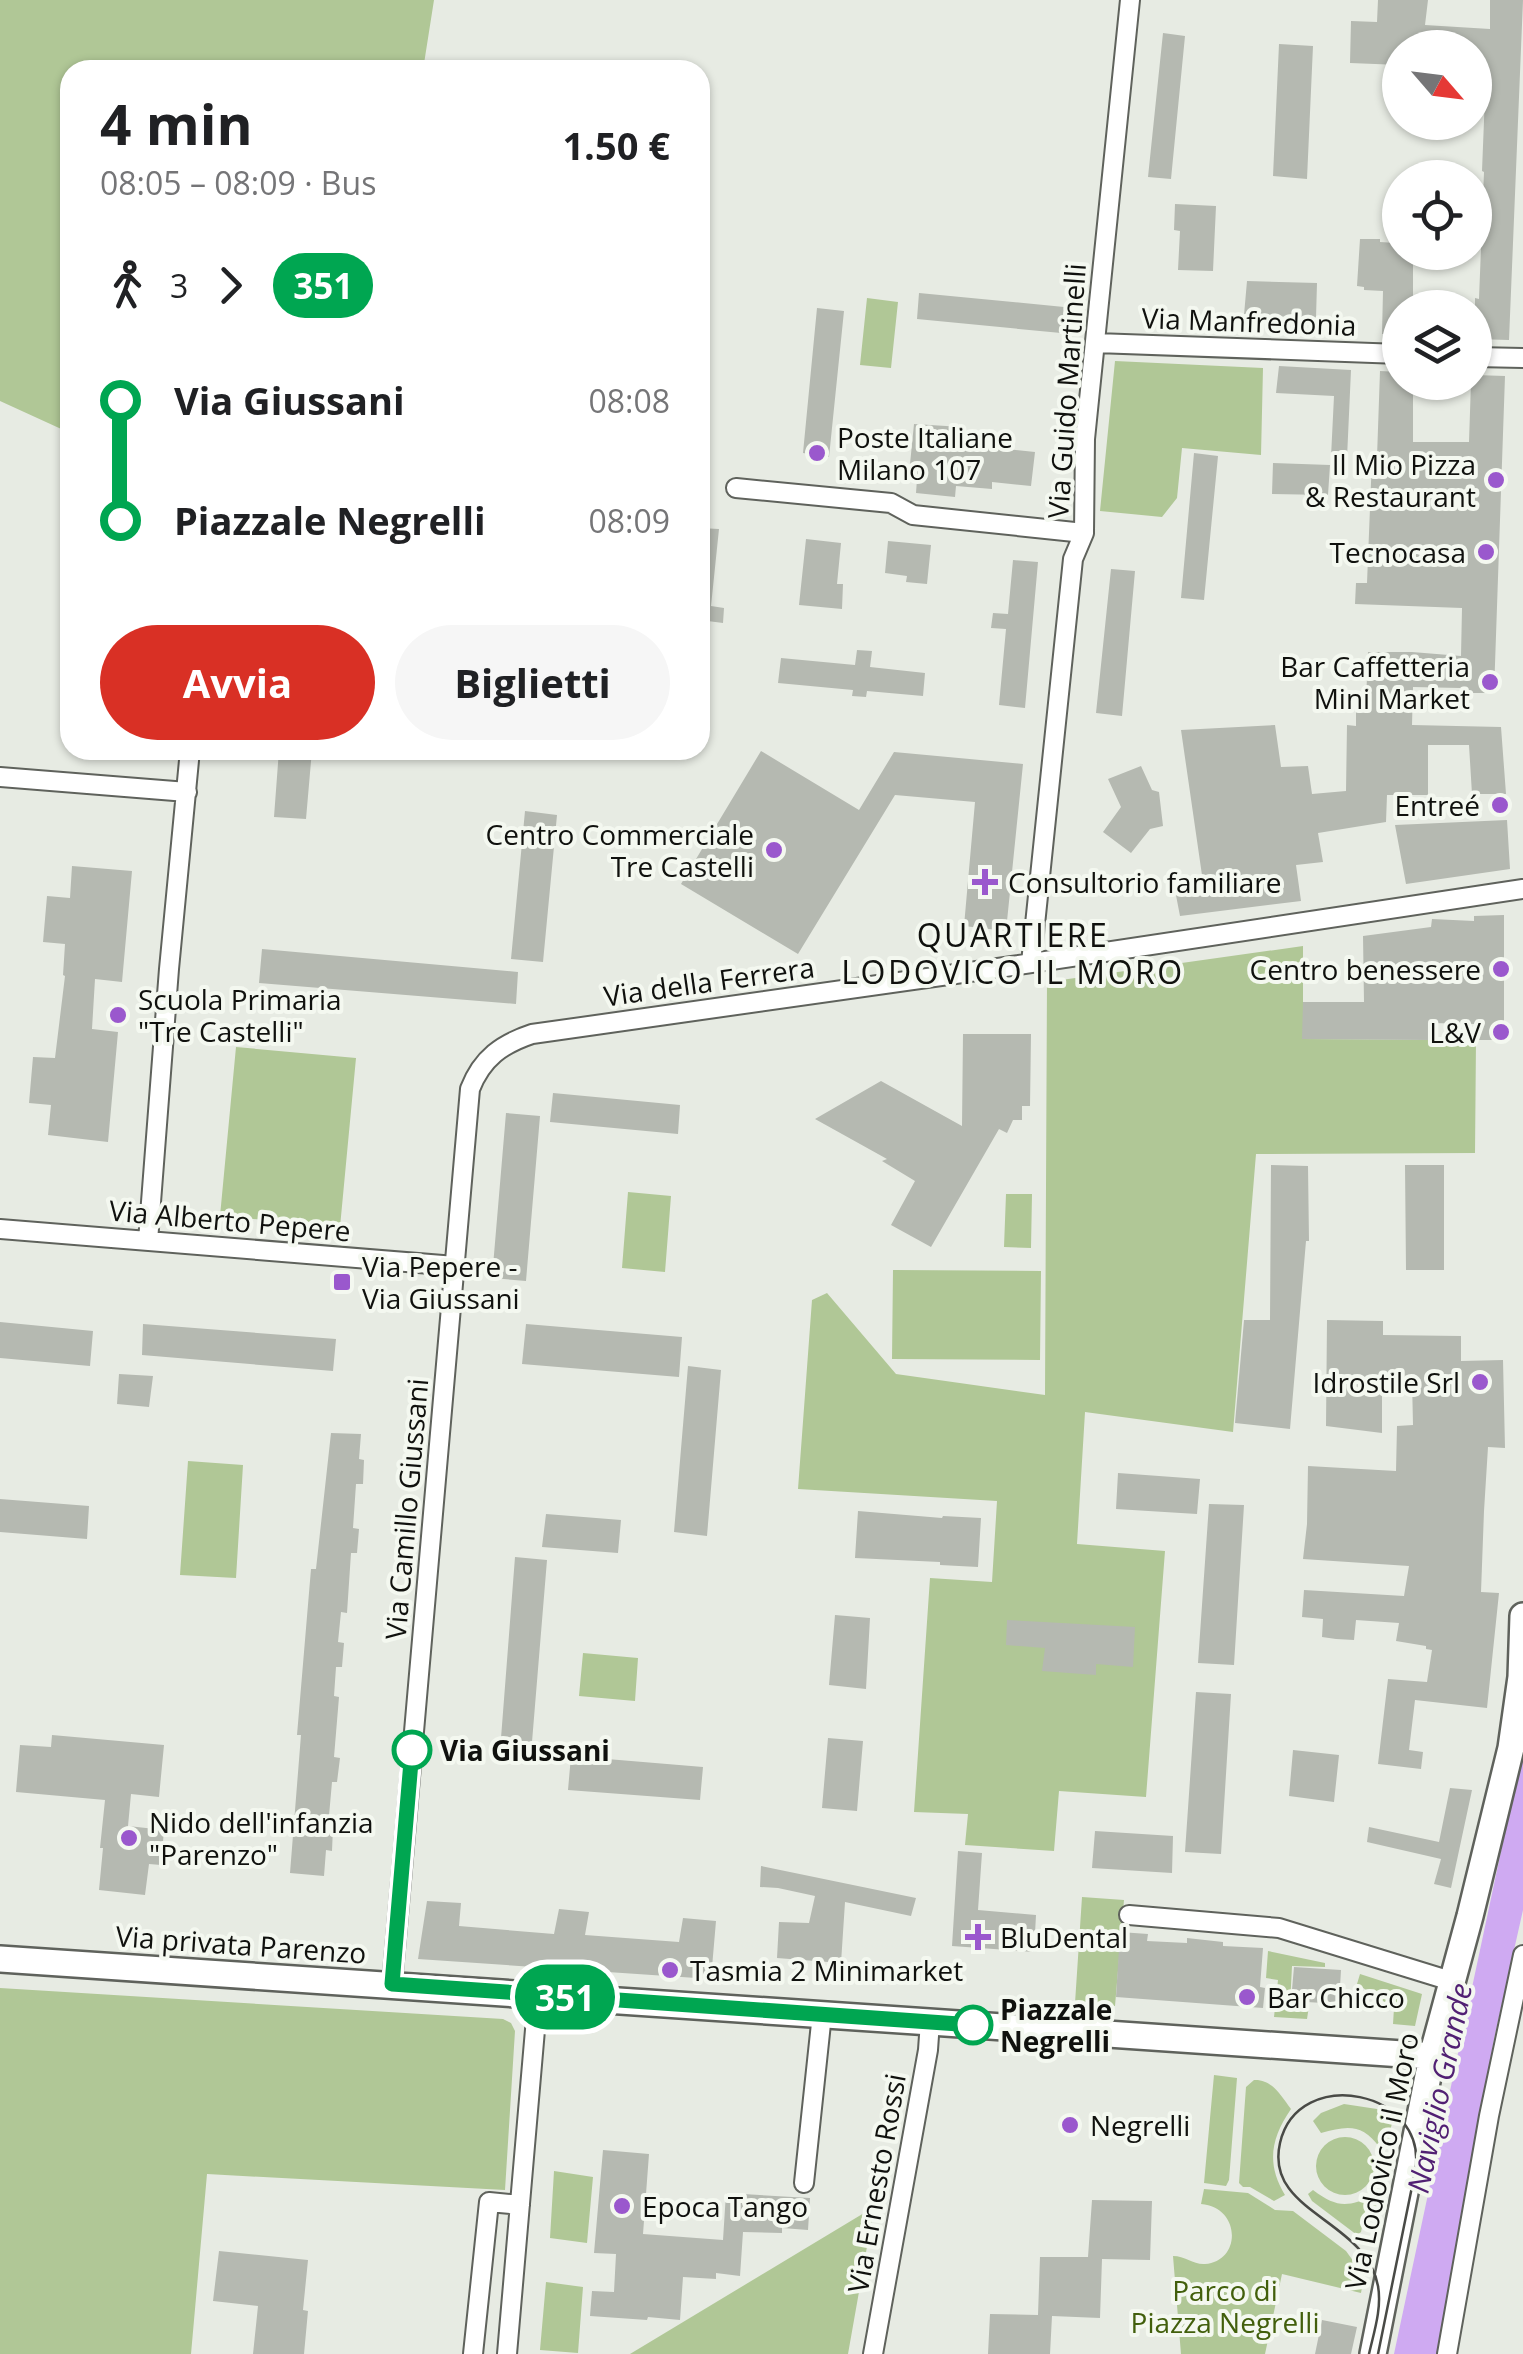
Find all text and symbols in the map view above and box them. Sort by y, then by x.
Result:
north arrow [1382,30,1492,140]
map controls [1382,30,1492,400]
text: 4 min [100,86,253,161]
text: 1.50 € [562,119,670,171]
button: locate [1382,160,1492,270]
text: 08:05 – 08:09 · Bus [100,161,376,204]
icon: walk [100,258,155,313]
icon: forward [203,258,258,313]
text: 351 [293,262,353,309]
street label: Via Guido Martinelli [1038,262,1094,520]
text: 3 [170,264,188,307]
button: layers [1382,290,1492,400]
street label: Via Manfredonia [1141,298,1357,344]
text: Via Giussani [174,374,405,426]
text: 08:08 [588,379,670,422]
place label: Poste Italiane Milano 107 [837,418,1013,488]
marker: Poste Italiane Milano 107 [806,442,828,464]
place label: Il Mio Pizza & Restaurant [1305,445,1476,515]
marker: Il Mio Pizza & Restaurant [1485,469,1507,491]
text: Piazzale Negrelli [174,494,486,546]
text: 08:09 [588,499,670,542]
place label: Tecnocasa [1330,533,1466,571]
marker: Tecnocasa [1475,541,1497,563]
button: Avvia [100,625,375,740]
button: Biglietti [395,625,670,740]
place label: Bar Caffetteria Mini Market [1280,647,1470,717]
marker: Bar Caffetteria Mini Market [1479,671,1501,693]
place label: Entreé [1394,786,1480,824]
marker: Entreé [1489,794,1511,816]
place label: Centro Commerciale Tre Castelli [486,815,754,885]
marker: Centro Commerciale Tre Castelli [763,839,785,861]
place label: Consultorio familiare [1008,863,1282,901]
marker: Consultorio familiare [972,869,998,895]
district label: QUARTIERE LODOVICO IL MORO [841,913,1185,993]
street label: Via della Ferrera [601,947,817,1015]
place label: Centro benessere [1250,950,1481,988]
marker: Centro benessere [1490,958,1512,980]
place label: Scuola Primaria "Tre Castelli" [138,980,342,1050]
marker: Scuola Primaria "Tre Castelli" [107,1004,129,1026]
place label: L&V [1429,1013,1481,1051]
marker: L&V [1490,1021,1512,1043]
street label: Via Alberto Pepere [108,1191,352,1249]
place label: Via Pepere - Via Giussani [362,1247,520,1317]
marker: Via Pepere - Via Giussani [331,1271,353,1293]
place label: Idrostile Srl [1312,1363,1460,1401]
marker: Idrostile Srl [1469,1371,1491,1393]
street label: Via Camillo Giussani [376,1377,436,1641]
marker: Via Giussani [393,1731,431,1769]
place label: Via Giussani [440,1731,610,1769]
place label: Nido dell'infanzia "Parenzo" [149,1803,374,1873]
marker: Nido dell'infanzia "Parenzo" [118,1827,140,1849]
street label: Via privata Parenzo [114,1916,368,1972]
place label: BluDental [1000,1918,1128,1956]
marker: BluDental [965,1924,991,1950]
place label: Tasmia 2 Minimarket [690,1951,963,1989]
marker: Tasmia 2 Minimarket [659,1959,681,1981]
line badge: 351 [508,1964,622,2030]
text: 351 [535,1974,595,2021]
place label: Bar Chicco [1267,1978,1405,2016]
water label: Naviglio Grande [1397,1979,1481,2197]
marker: Bar Chicco [1236,1986,1258,2008]
place label: Piazzale Negrelli [1000,1990,1112,2060]
marker: Piazzale Negrelli [954,2006,992,2044]
street label: Via Lodovico il Moro [1335,2029,1427,2293]
street label: Via Ernesto Rossi [838,2070,914,2296]
place label: Negrelli [1090,2106,1190,2144]
marker: Negrelli [1059,2114,1081,2136]
place label: Epoca Tango [642,2187,808,2225]
marker: Epoca Tango [611,2195,633,2217]
park label: Parco di Piazza Negrelli [1131,2271,1319,2341]

